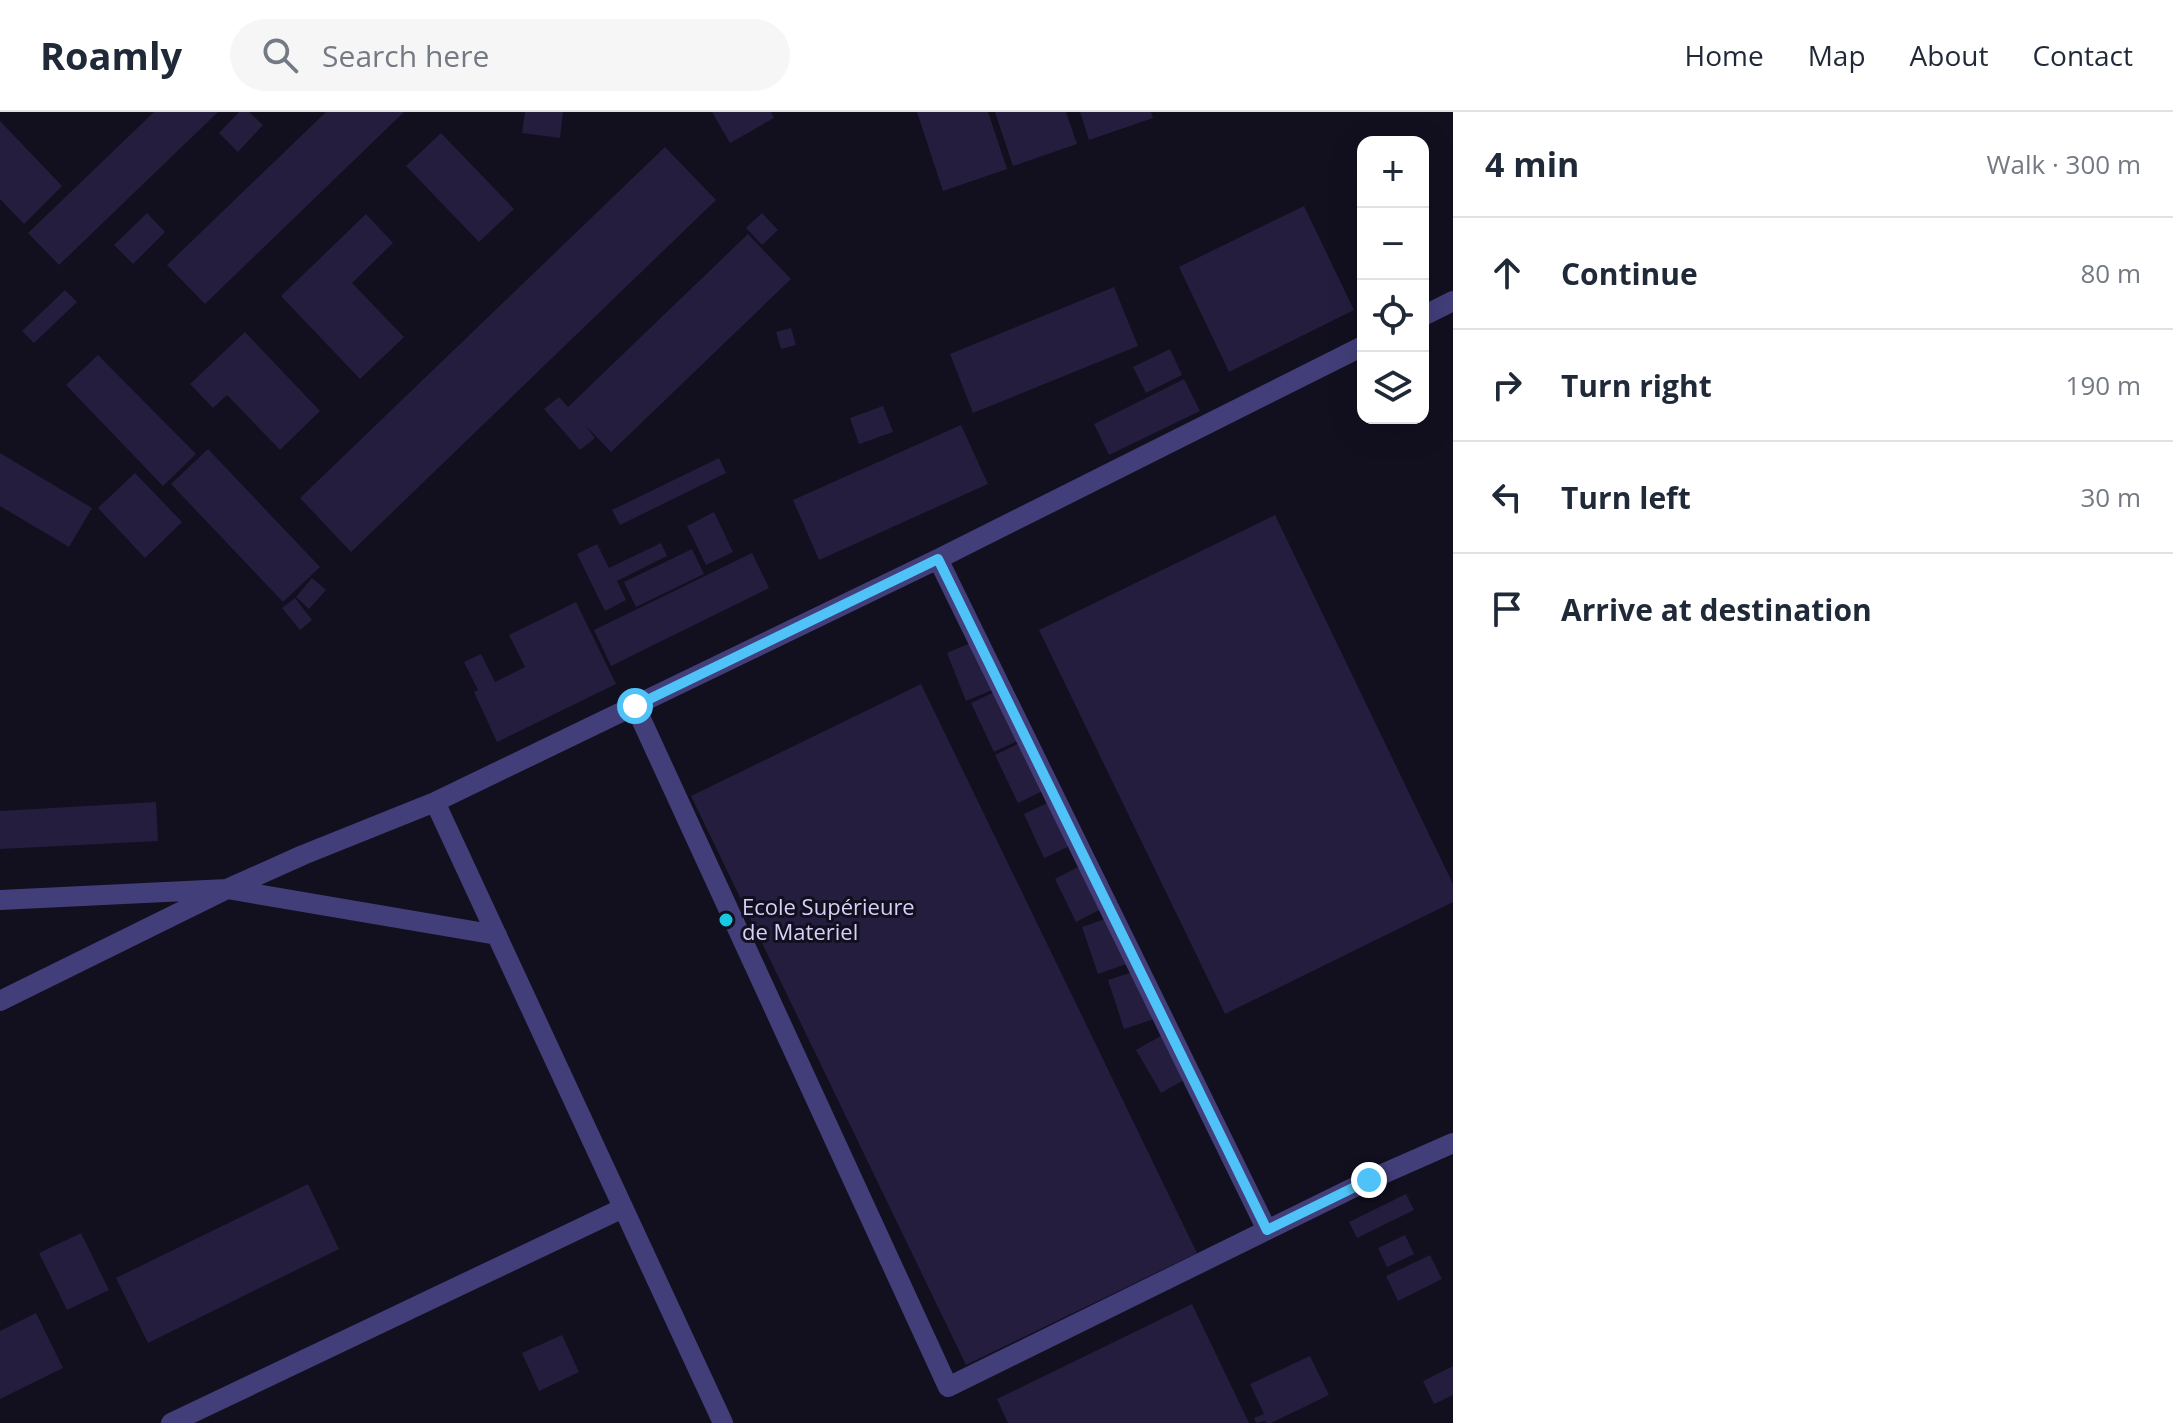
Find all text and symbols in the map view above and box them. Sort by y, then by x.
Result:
search box [230,19,790,91]
text: Roamly [40,29,182,81]
icon: search [258,33,302,77]
text: Search here [322,35,489,76]
text: Home [1685,36,1764,74]
text: Map [1808,36,1866,74]
text: About [1910,36,1988,74]
text: Contact [2032,36,2133,74]
map controls [1357,136,1429,424]
button: + [1357,136,1429,208]
text: 4 min [1485,141,1579,187]
text: Walk · 300 m [1987,146,2141,182]
button: − [1357,208,1429,280]
icon: ahead [1485,251,1529,295]
text: Continue [1561,253,1698,294]
text: 80 m [2080,255,2141,291]
button: locate [1357,280,1429,352]
button: layers [1357,352,1429,424]
icon: right [1485,363,1529,407]
text: Turn right [1561,365,1712,406]
text: 190 m [2066,367,2141,403]
icon: left [1485,475,1529,519]
text: Turn left [1561,477,1691,518]
text: 30 m [2080,479,2141,515]
icon: arrive [1485,587,1529,631]
text: Arrive at destination [1561,589,1872,630]
route start [617,688,653,724]
place label: Ecole Supérieure de Materiel [742,891,915,946]
marker: Ecole Supérieure de Materiel [717,911,735,929]
route end [1351,1162,1387,1198]

